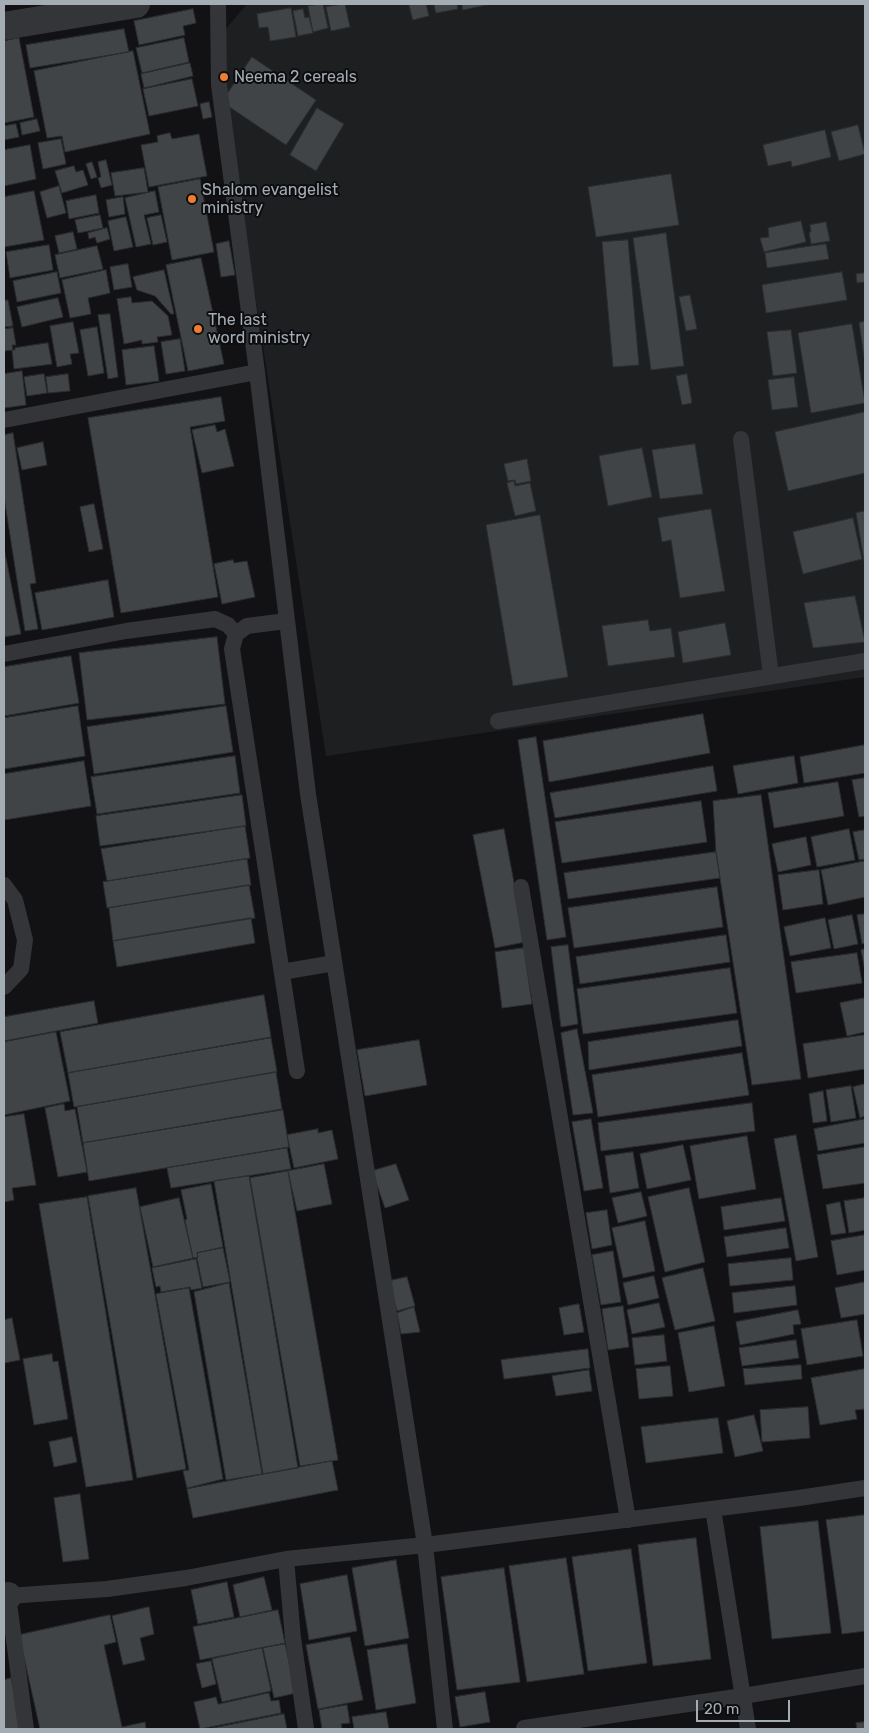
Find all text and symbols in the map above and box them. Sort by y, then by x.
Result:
place label: Neema 2 cereals [234,67,357,87]
marker: Neema 2 cereals [218,71,230,83]
place label: Shalom evangelist ministry [202,180,338,218]
marker: Shalom evangelist ministry [186,193,198,205]
place label: The last word ministry [208,310,310,348]
marker: The last word ministry [192,323,204,335]
scale bar [699,1690,793,1722]
text: 20 m [704,1700,739,1718]

